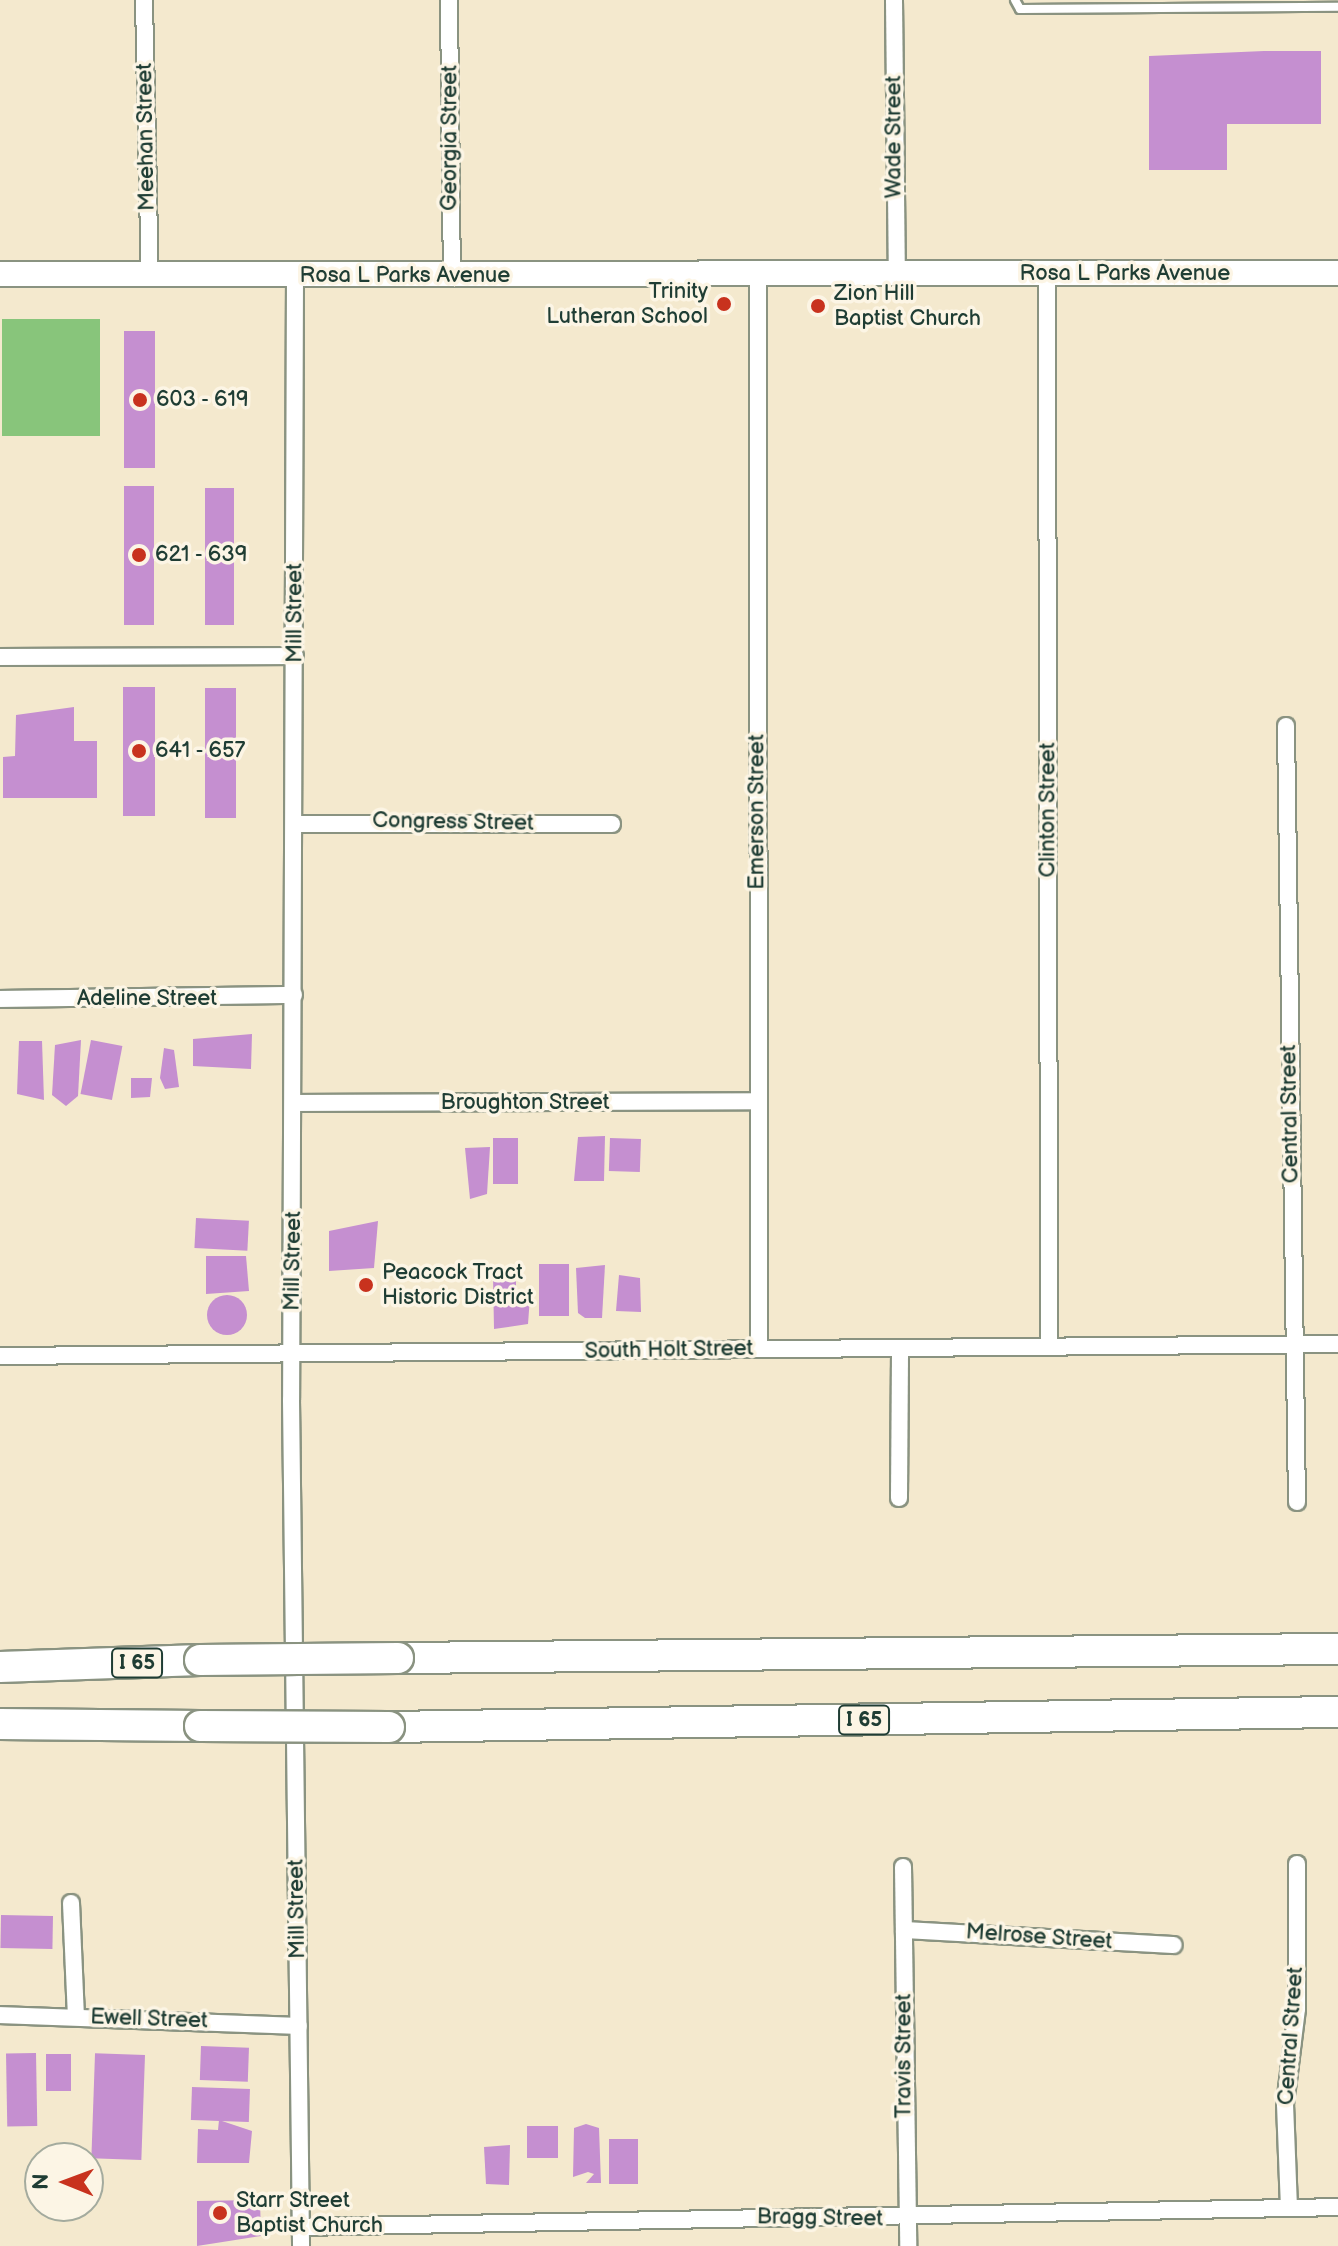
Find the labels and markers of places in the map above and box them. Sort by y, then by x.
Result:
place label: Trinity Lutheran School [546,278,708,330]
place label: Zion Hill Baptist Church [834,280,981,332]
marker: Trinity Lutheran School [715,295,733,313]
marker: Zion Hill Baptist Church [809,297,827,315]
place label: 603 - 619 [156,387,251,413]
marker: 603 - 619 [131,391,149,409]
place label: 621 - 639 [155,542,249,568]
marker: 621 - 639 [130,546,148,564]
place label: 641 - 657 [155,738,247,764]
marker: 641 - 657 [130,742,148,760]
place label: Peacock Tract Historic District [382,1259,534,1310]
marker: Peacock Tract Historic District [357,1276,375,1294]
place label: Starr Street Baptist Church [236,2187,383,2238]
marker: Starr Street Baptist Church [211,2204,229,2222]

